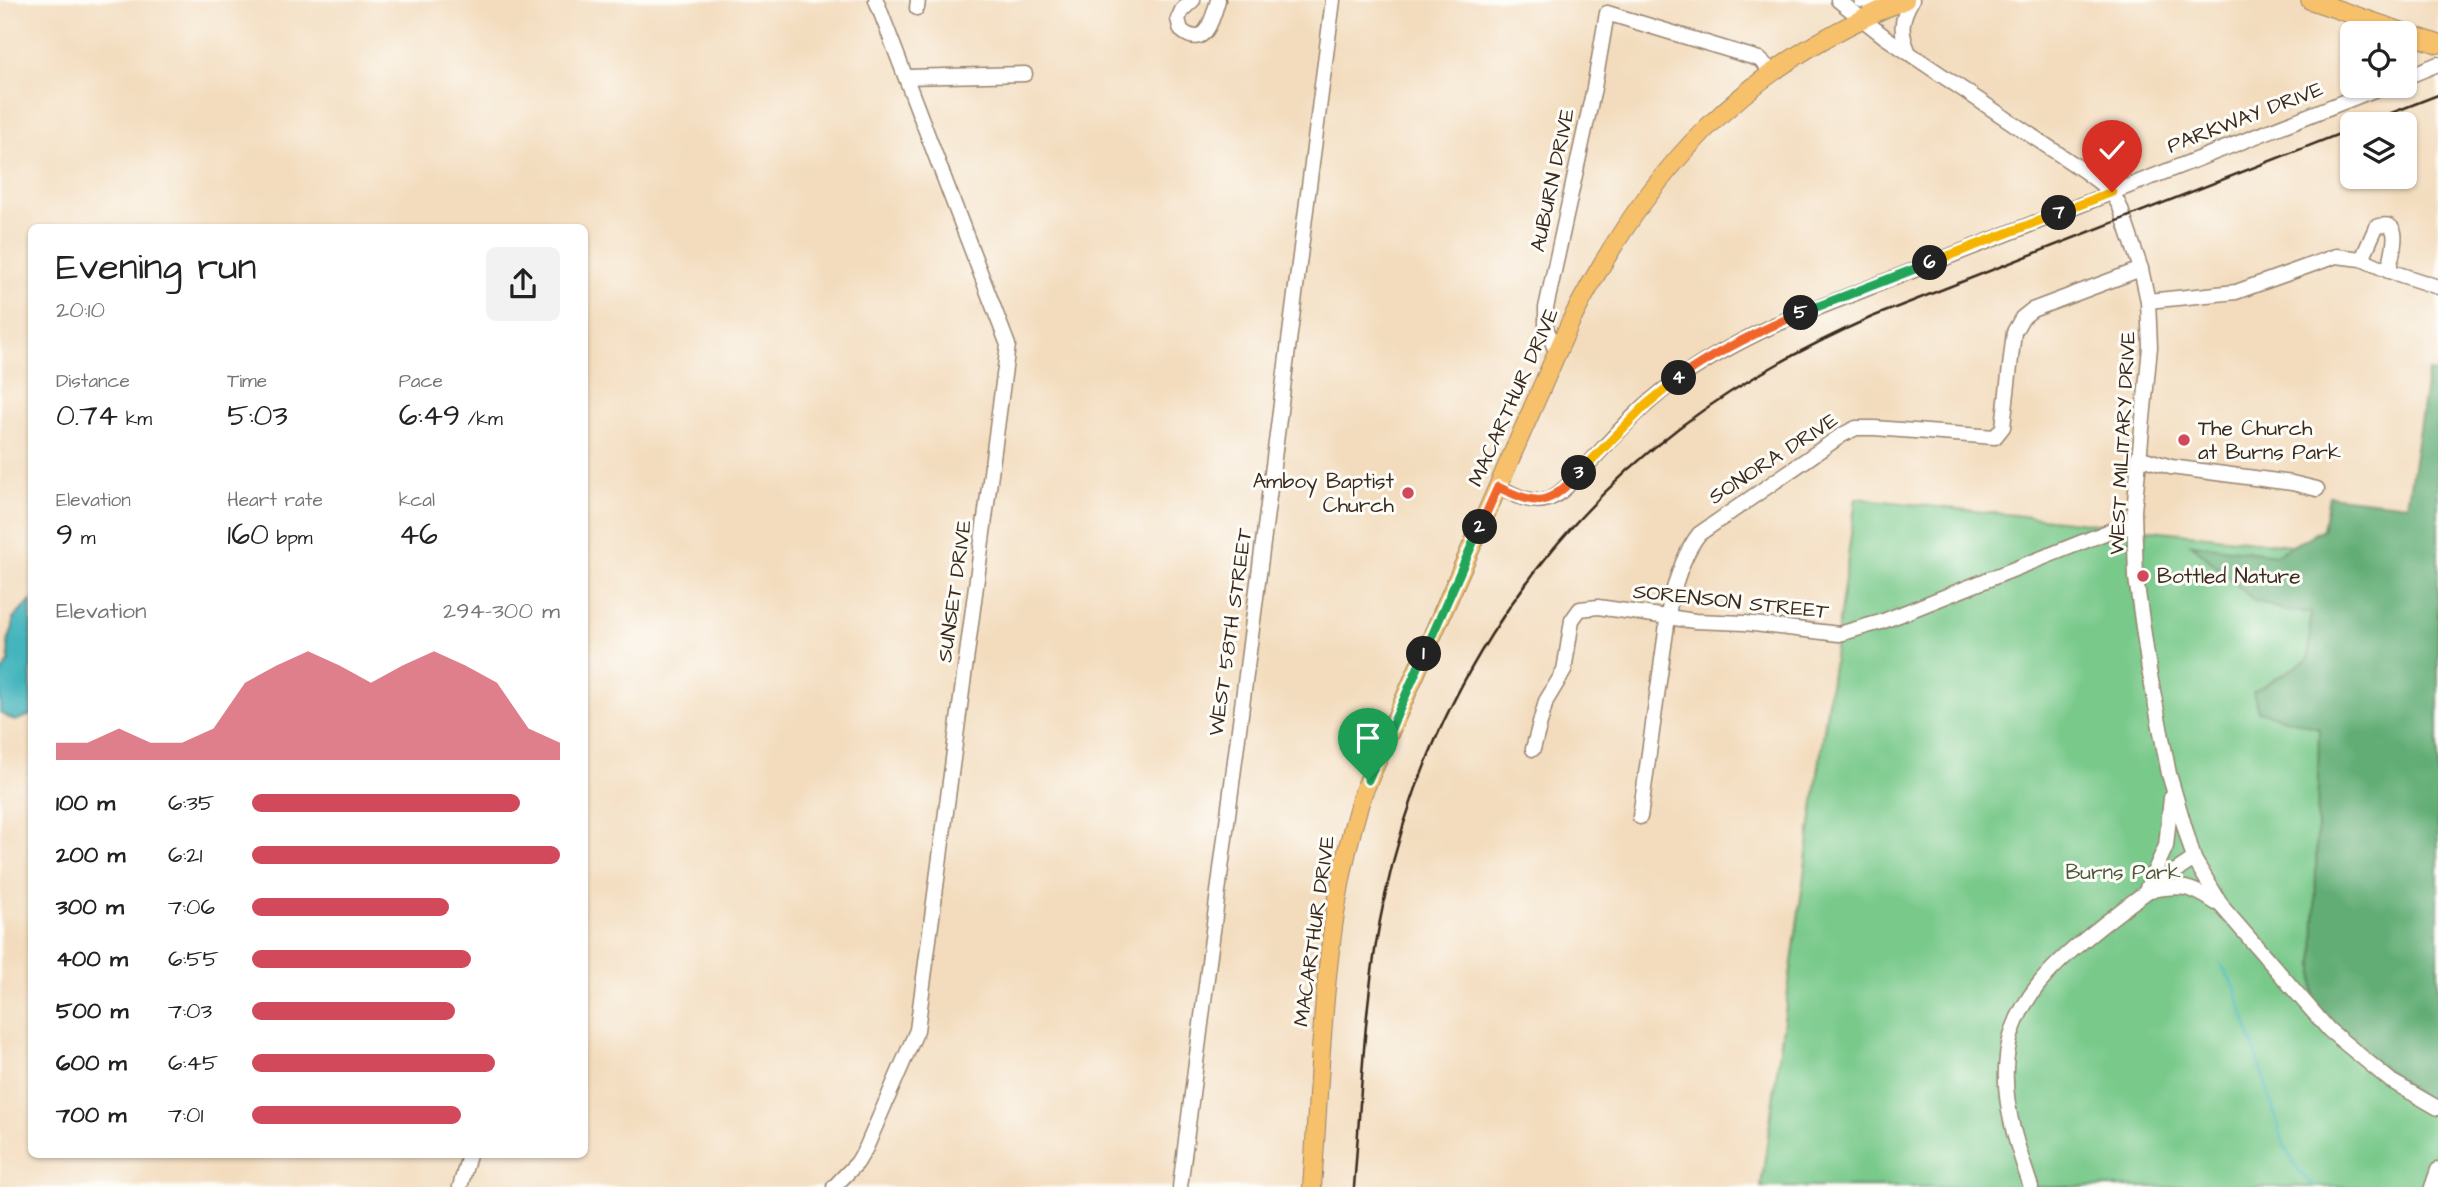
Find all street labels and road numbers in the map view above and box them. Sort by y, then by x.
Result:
street label: PARKWAY DRIVE [2163,74,2328,161]
street label: AUBURN DRIVE [1523,105,1582,254]
street label: MACARTHUR DRIVE [1461,303,1566,491]
street label: WEST MILITARY DRIVE [2102,330,2143,556]
street label: SONORA DRIVE [1703,405,1844,511]
street label: SUNSET DRIVE [930,518,979,664]
street label: WEST 58TH STREET [1202,525,1260,738]
street label: SORENSON STREET [1632,577,1831,626]
street label: MACARTHUR DRIVE [1287,833,1342,1028]

